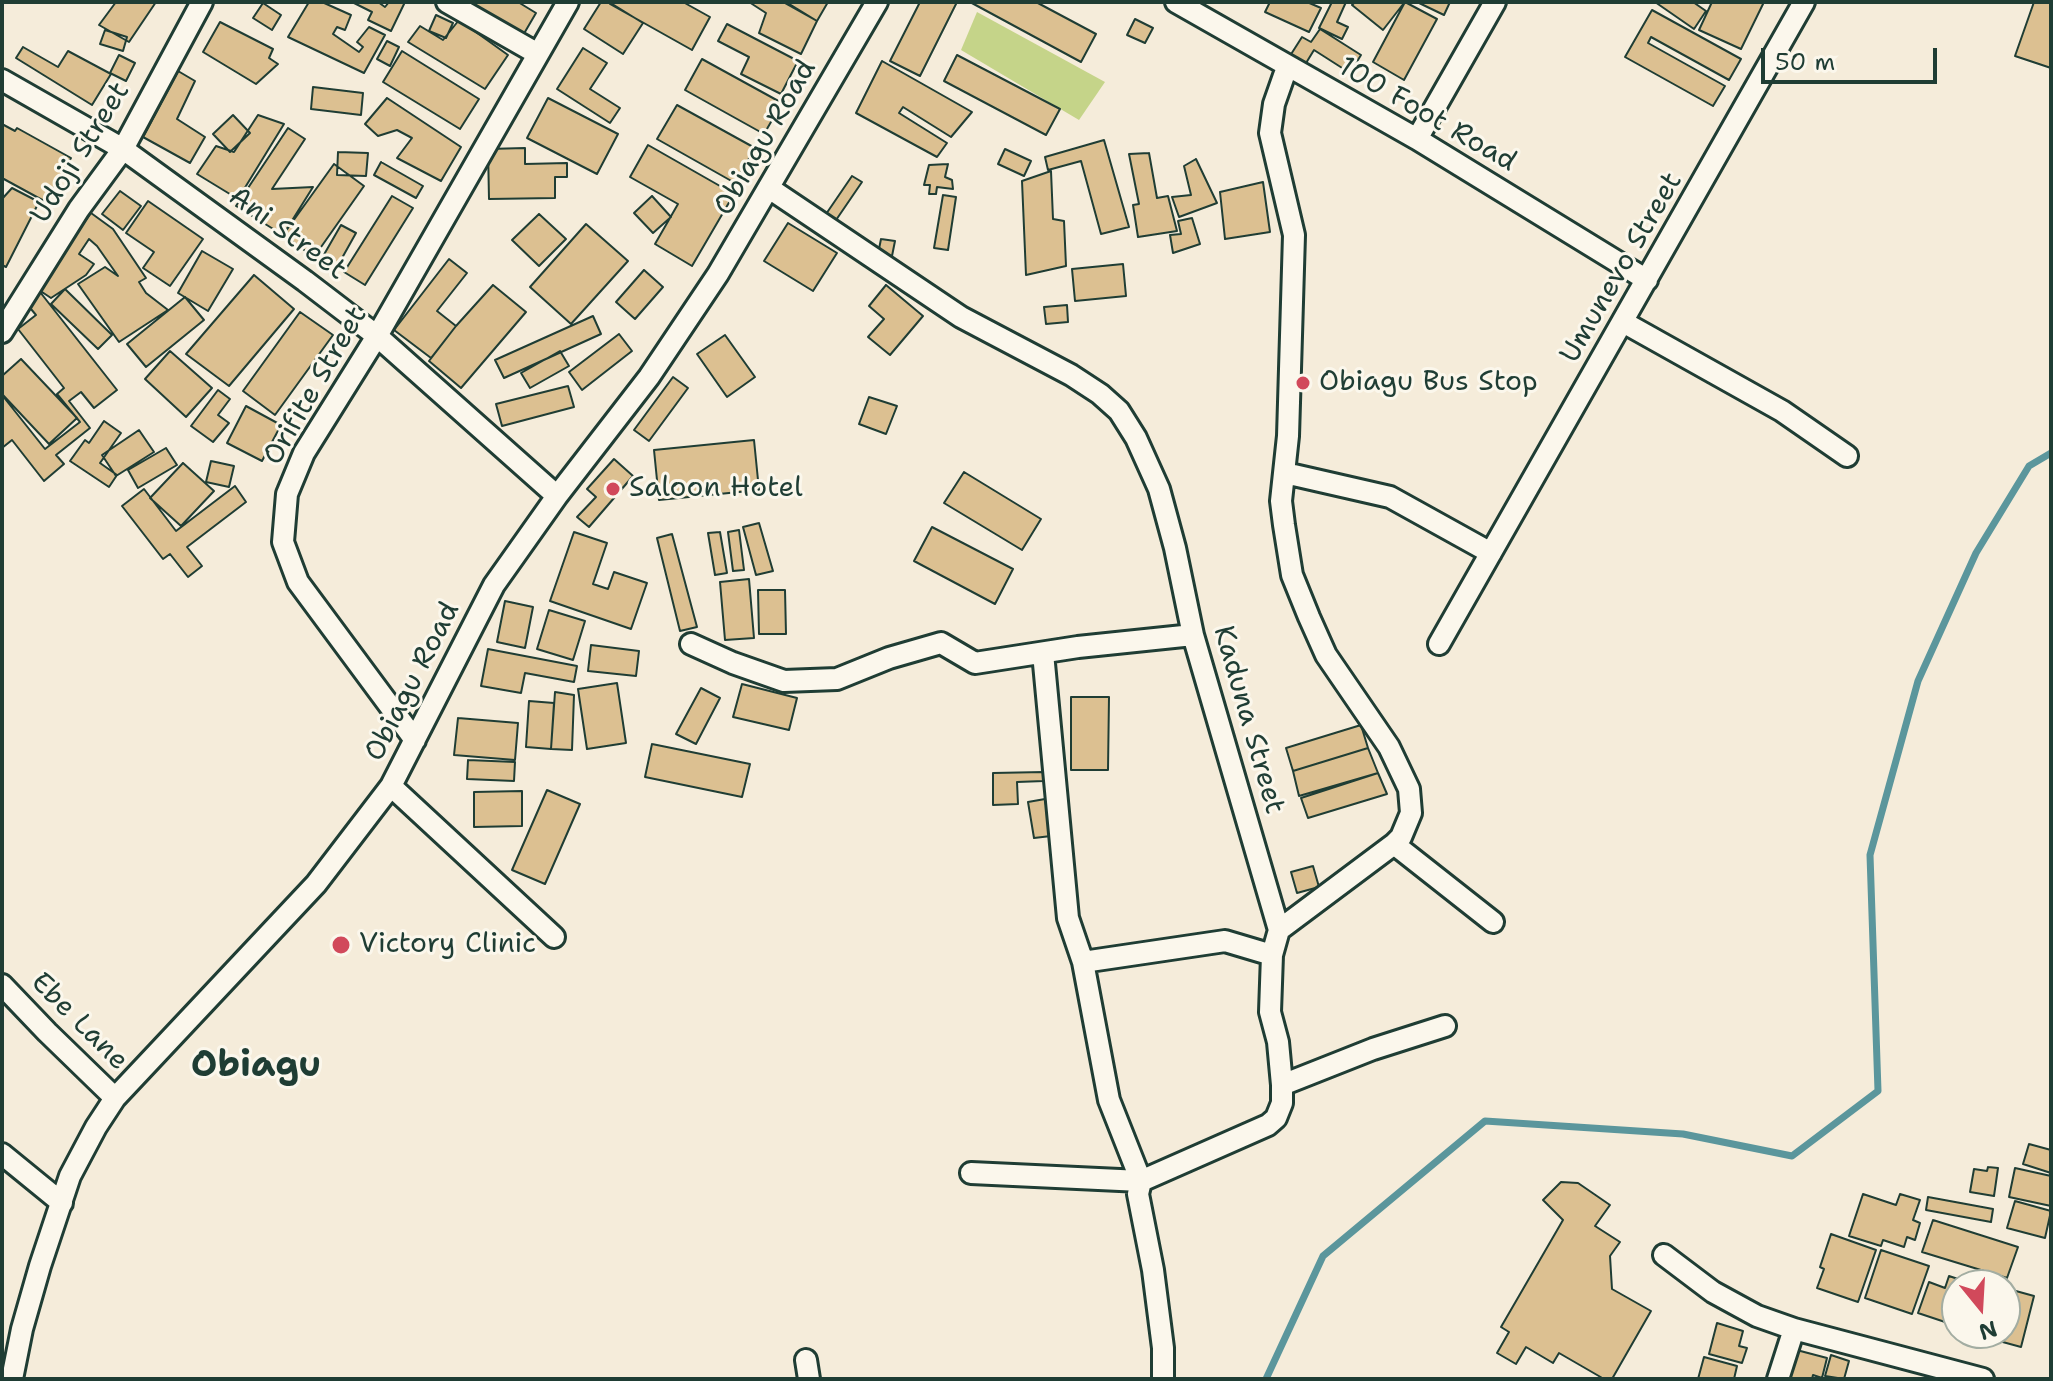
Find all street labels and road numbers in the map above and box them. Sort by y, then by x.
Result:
street label: 100 Foot Road [1332,50,1522,180]
street label: Obiagu Road [708,54,824,222]
street label: Udoji Street [24,76,138,230]
street label: Umunevo Street [1554,167,1690,369]
street label: Ani Street [222,180,352,288]
street label: Orifite Street [257,301,375,471]
street label: Obiagu Road [359,597,467,767]
street label: Kaduna Street [1205,622,1291,818]
street label: Ebe Lane [23,966,135,1078]

